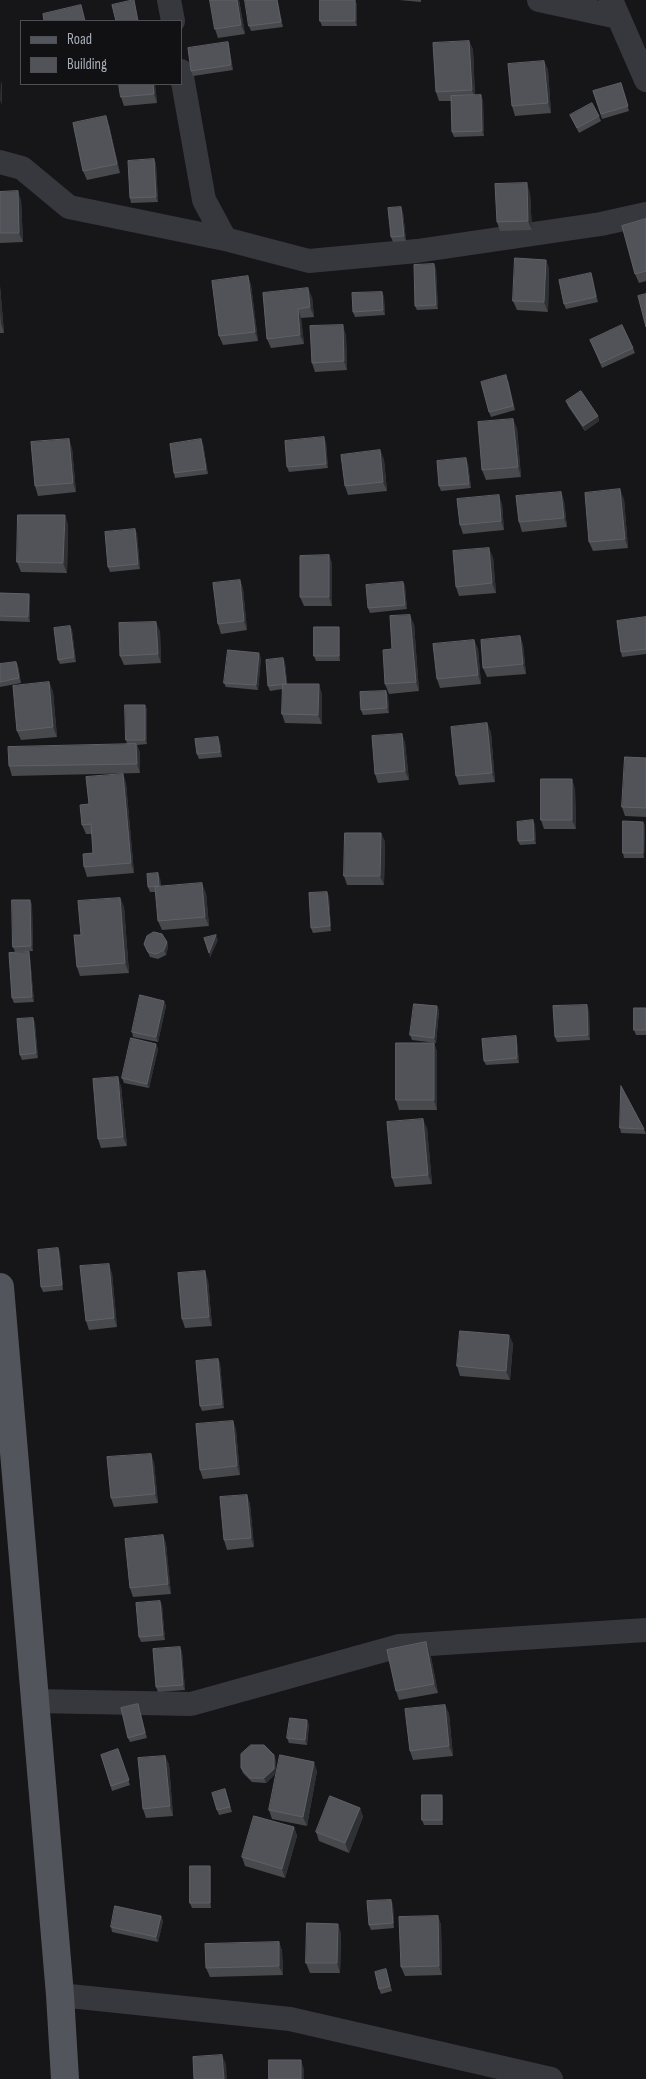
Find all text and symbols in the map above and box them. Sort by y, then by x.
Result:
legend [20,20,182,85]
text: Road [67,30,92,49]
text: Building [67,55,107,74]

